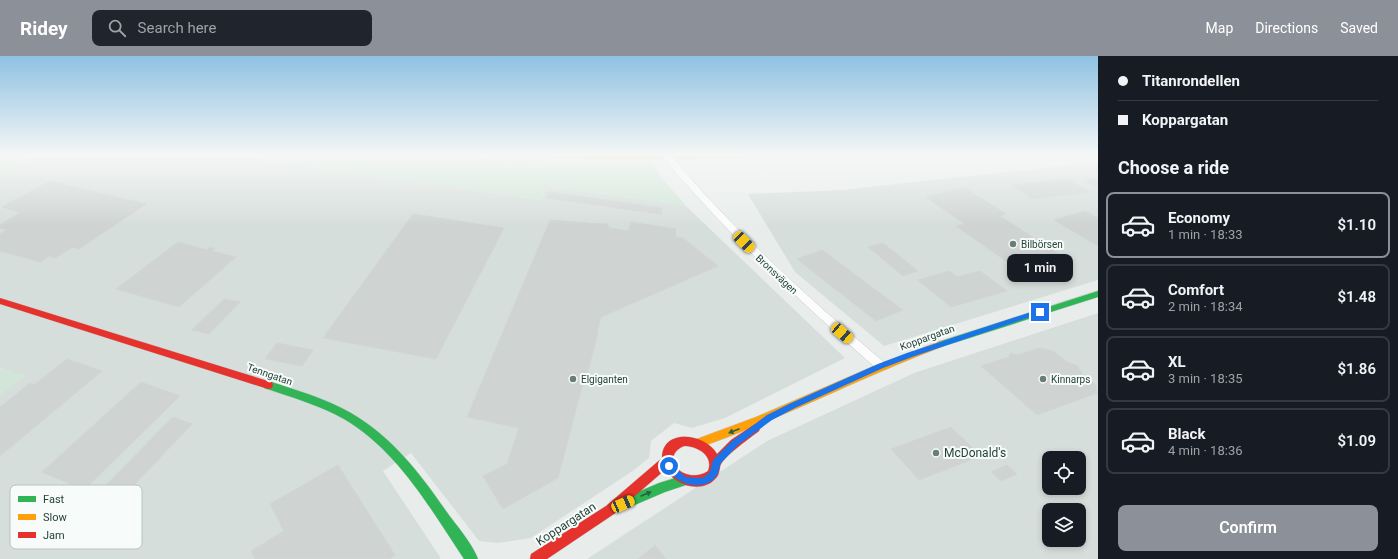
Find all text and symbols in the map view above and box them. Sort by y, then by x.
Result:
search box [92,10,372,46]
text: Ridey [20,17,68,40]
icon: search [106,17,128,39]
text: Search here [138,19,217,37]
text: Map [1206,20,1233,36]
text: Directions [1255,20,1318,36]
text: Saved [1340,20,1378,36]
text: Titanrondellen [1142,72,1240,90]
text: Koppargatan [1142,111,1228,129]
text: Choose a ride [1118,157,1229,178]
icon: car [1120,207,1156,243]
text: Economy [1168,209,1230,227]
text: $1.10 [1337,216,1376,234]
text: 1 min · 18:33 [1168,227,1243,242]
car [731,229,757,255]
marker: Bilbörsen [1008,239,1018,249]
place label: Bilbörsen [1021,239,1063,250]
street label: Bronsvägen [754,252,800,296]
callout: 1 min [1007,254,1073,282]
text: 1 min [1024,260,1056,275]
icon: car [1120,279,1156,315]
text: Comfort [1168,281,1224,299]
text: $1.48 [1337,288,1376,306]
text: 2 min · 18:34 [1168,299,1243,314]
route end [1031,303,1049,321]
car [829,321,855,345]
street label: Koppargatan [898,323,956,352]
icon: car [1120,351,1156,387]
text: XL [1168,353,1186,371]
text: $1.86 [1337,360,1376,378]
street label: Tenngatan [246,362,294,387]
text: 3 min · 18:35 [1168,371,1243,386]
marker: Elgiganten [568,374,578,384]
place label: Elgiganten [581,374,628,385]
marker: Kinnarps [1038,374,1048,384]
place label: Kinnarps [1051,374,1090,385]
icon: car [1120,423,1156,459]
text: Black [1168,425,1205,443]
one-way arrow [728,429,740,435]
text: $1.09 [1337,432,1376,450]
text: 4 min · 18:36 [1168,443,1243,458]
place label: McDonald's [944,446,1006,460]
marker: McDonald's [931,448,941,458]
map controls [1042,451,1086,547]
button: locate [1042,451,1086,495]
route start [660,457,678,475]
legend [10,485,142,549]
one-way arrow [640,491,652,498]
text: Fast [43,493,65,506]
car [610,494,636,514]
street label: Koppargatan [533,499,599,549]
button: layers [1042,503,1086,547]
button: Confirm [1118,505,1378,551]
text: Slow [43,511,67,524]
text: Jam [43,529,65,542]

